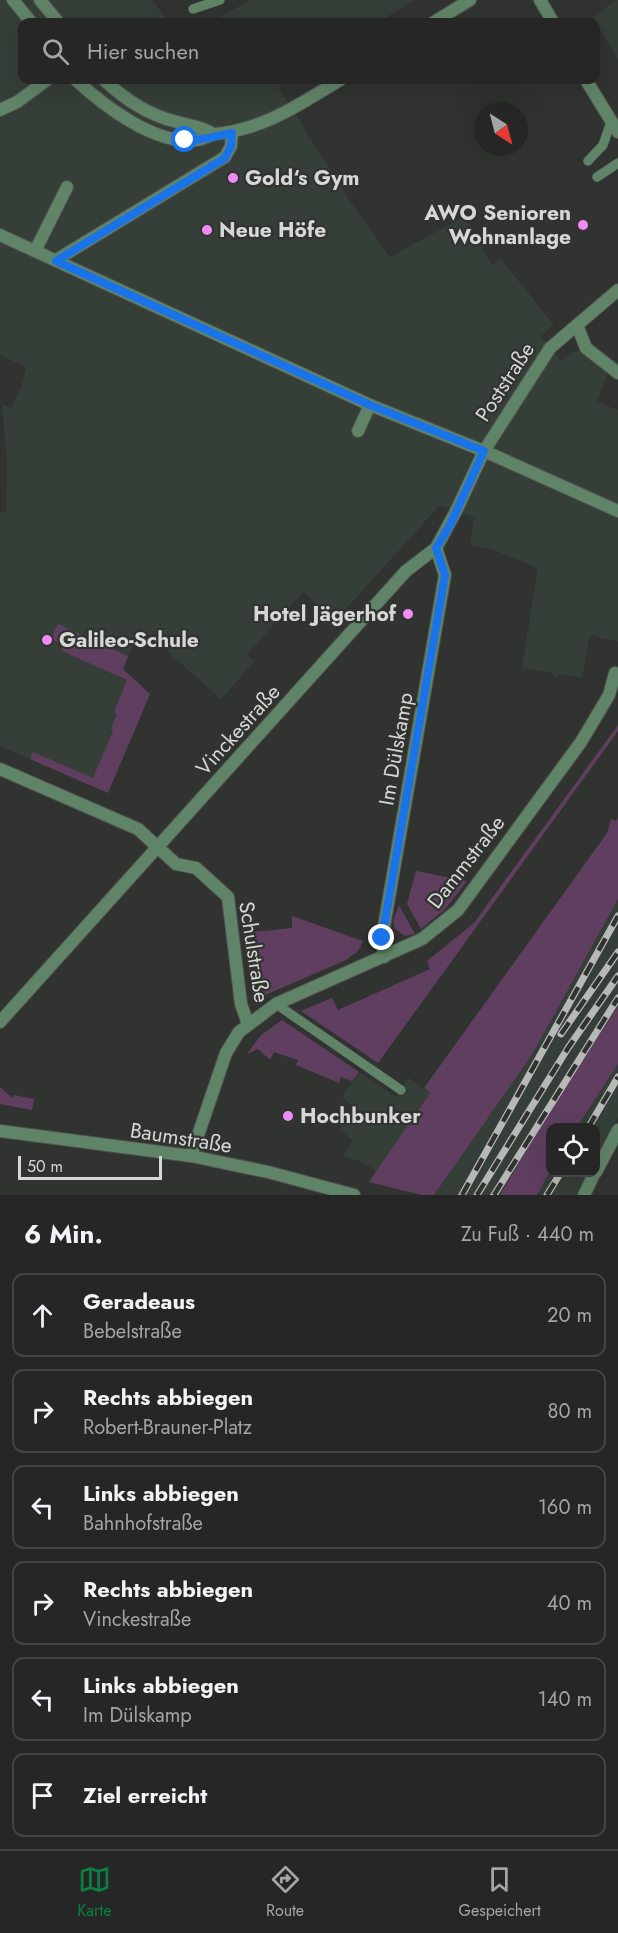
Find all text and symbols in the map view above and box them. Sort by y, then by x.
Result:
search box [18,18,600,84]
icon: search [39,35,72,68]
text: Hier suchen [87,35,199,67]
north arrow [474,102,528,156]
route start [171,126,197,152]
place label: Gold‘s Gym [245,163,359,193]
marker: Gold‘s Gym [226,171,240,185]
place label: AWO Senioren Wohnanlage [423,198,571,252]
place label: Neue Höfe [219,215,326,245]
marker: AWO Senioren Wohnanlage [576,218,590,232]
marker: Neue Höfe [200,223,214,237]
street label: Poststraße [468,336,542,428]
place label: Hotel Jägerhof [253,599,397,629]
marker: Hotel Jägerhof [401,607,415,621]
place label: Galileo-Schule [59,625,199,655]
marker: Galileo-Schule [40,633,54,647]
street label: Vinckestraße [189,678,287,782]
street label: Im Dülskamp [371,690,421,808]
street label: Dammstraße [420,809,512,915]
street label: Schulstraße [231,899,277,1005]
route end [368,924,394,950]
place label: Hochbunker [300,1101,421,1131]
marker: Hochbunker [281,1109,295,1123]
street label: Baumstraße [128,1115,234,1161]
map controls [546,1123,600,1177]
button: locate [546,1123,600,1177]
scale bar [18,1153,162,1180]
text: 50 m [27,1155,63,1178]
text: 6 Min. [24,1215,103,1253]
text: Zu Fuß · 440 m [461,1220,594,1249]
text: Geradeaus [83,1285,195,1317]
icon: ahead [26,1299,59,1332]
text: 20 m [547,1301,592,1330]
text: Bebelstraße [83,1317,182,1346]
text: Rechts abbiegen [83,1381,253,1413]
icon: right [26,1395,59,1428]
text: 80 m [547,1397,592,1426]
text: Robert-Brauner-Platz [83,1413,252,1442]
text: Links abbiegen [83,1477,239,1509]
icon: left [26,1491,59,1524]
text: 160 m [538,1493,592,1522]
text: Bahnhofstraße [83,1509,203,1538]
text: Rechts abbiegen [83,1573,253,1605]
icon: right [26,1587,59,1620]
text: 40 m [547,1589,592,1618]
text: Vinckestraße [83,1605,191,1634]
text: Links abbiegen [83,1669,239,1701]
icon: left [26,1683,59,1716]
text: 140 m [538,1685,592,1714]
text: Im Dülskamp [83,1701,192,1730]
icon: arrive [26,1779,59,1812]
text: Ziel erreicht [83,1779,207,1811]
tab: Karte [77,1863,112,1922]
tab: Route [266,1863,304,1922]
tab: Gespeichert [459,1863,541,1922]

